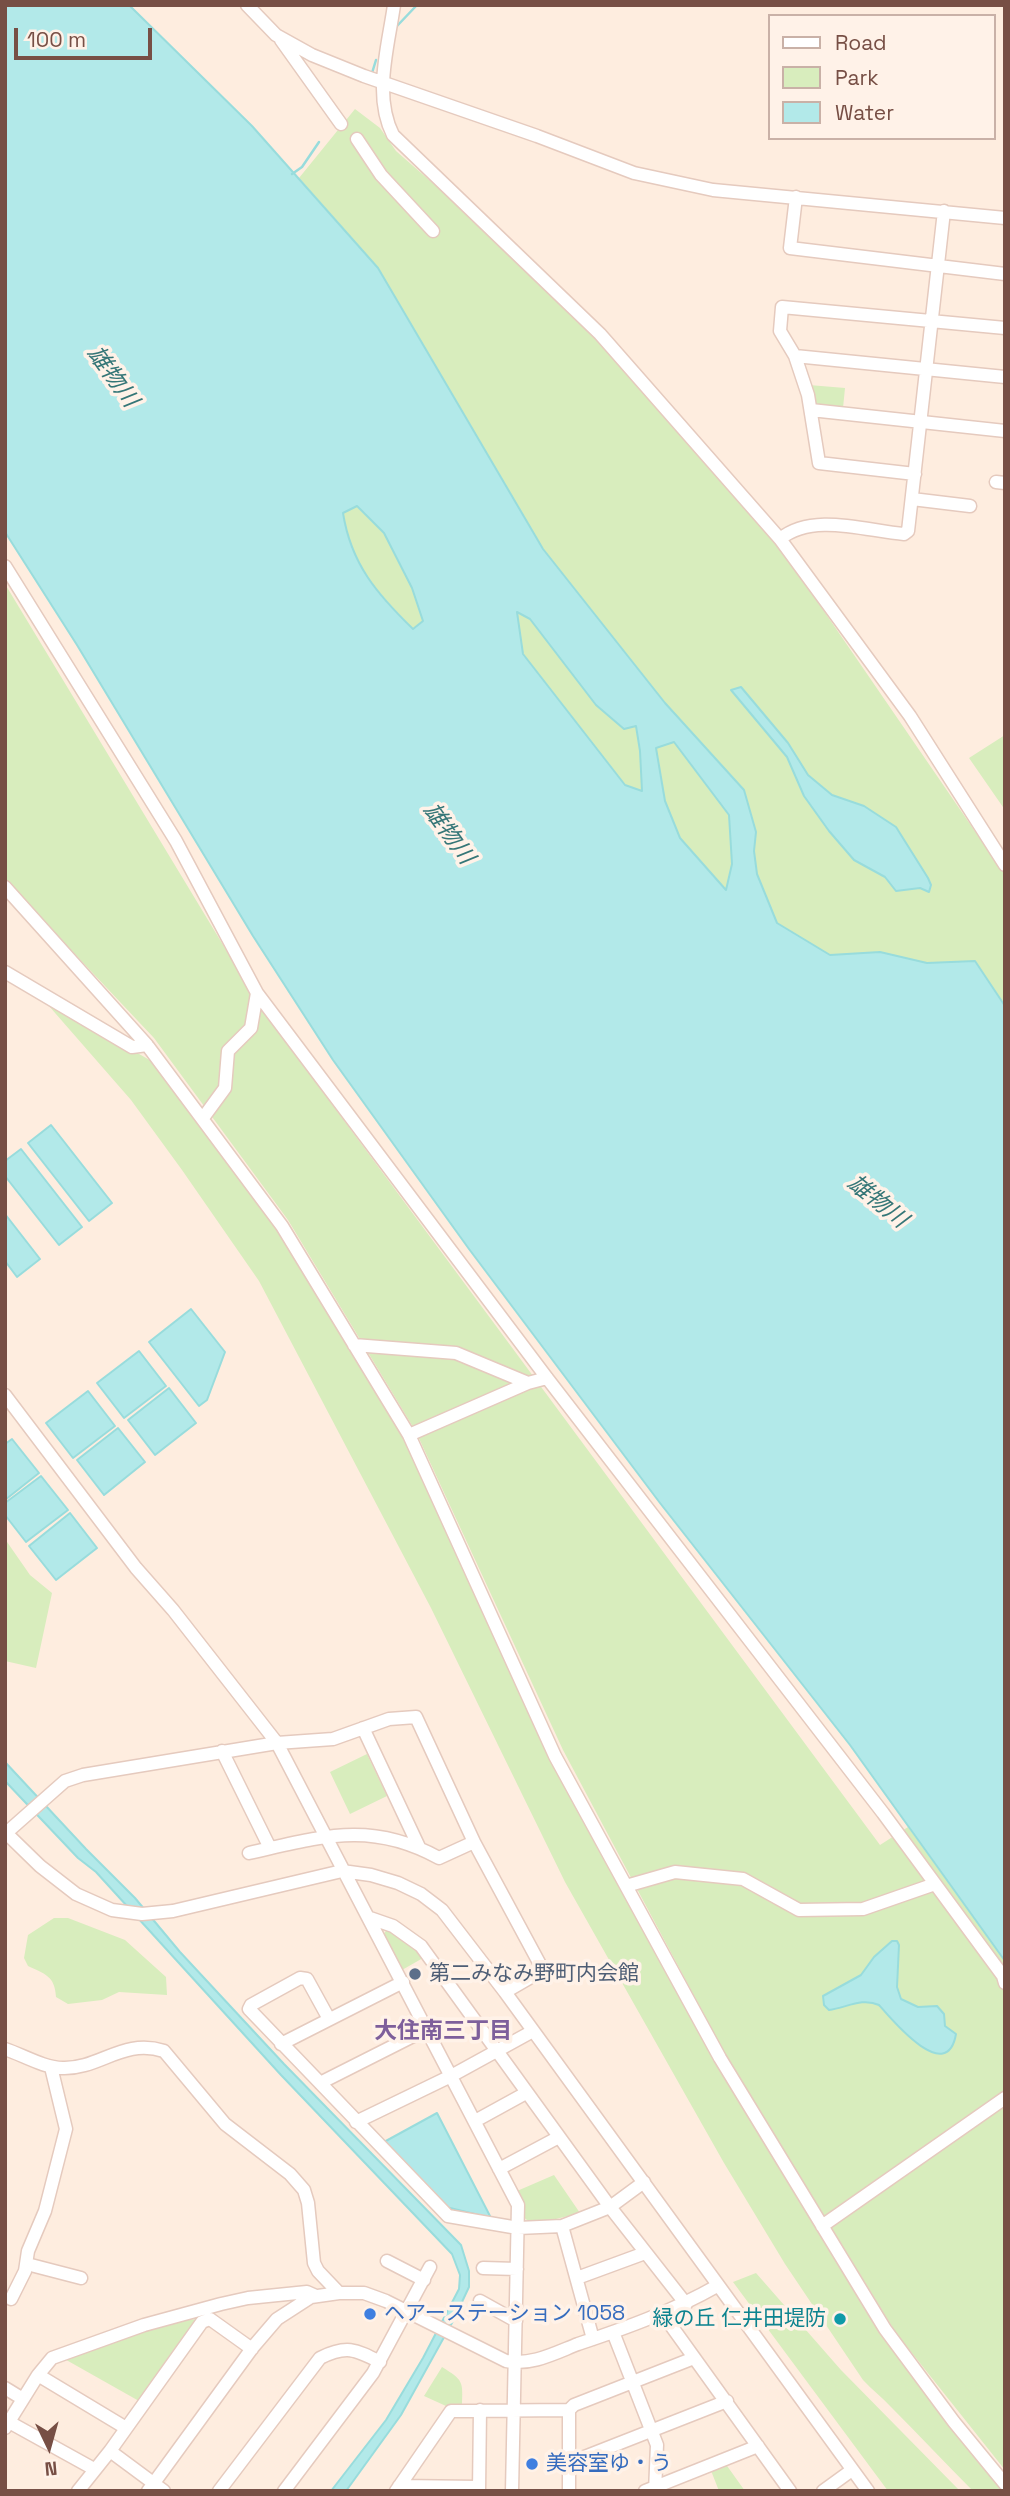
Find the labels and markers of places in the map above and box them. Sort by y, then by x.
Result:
place label: 第二みなみ野町内会館 [429,1961,639,1987]
marker: 第二みなみ野町内会館 [407,1966,423,1982]
place label: ヘアーステーション 1058 [384,2301,625,2327]
marker: ヘアーステーション 1058 [362,2306,378,2322]
place label: 緑の丘 仁井田堤防 [653,2306,826,2332]
marker: 緑の丘 仁井田堤防 [832,2311,848,2327]
place label: 美容室ゆ・う [546,2451,672,2477]
marker: 美容室ゆ・う [524,2456,540,2472]

